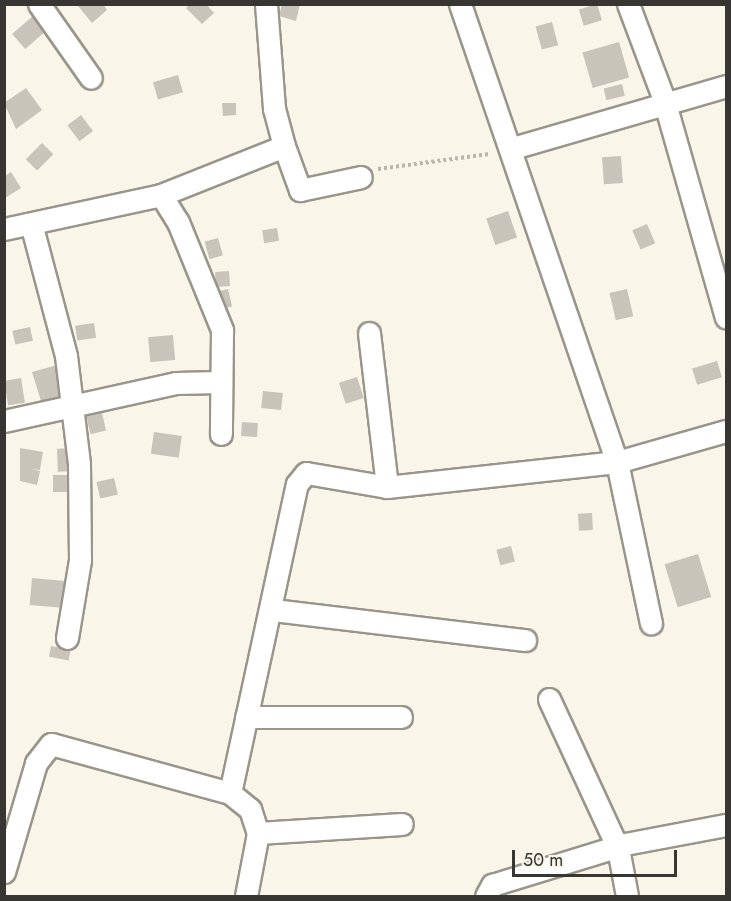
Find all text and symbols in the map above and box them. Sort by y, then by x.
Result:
scale bar [515,838,680,876]
text: 50 m [523,847,563,873]

